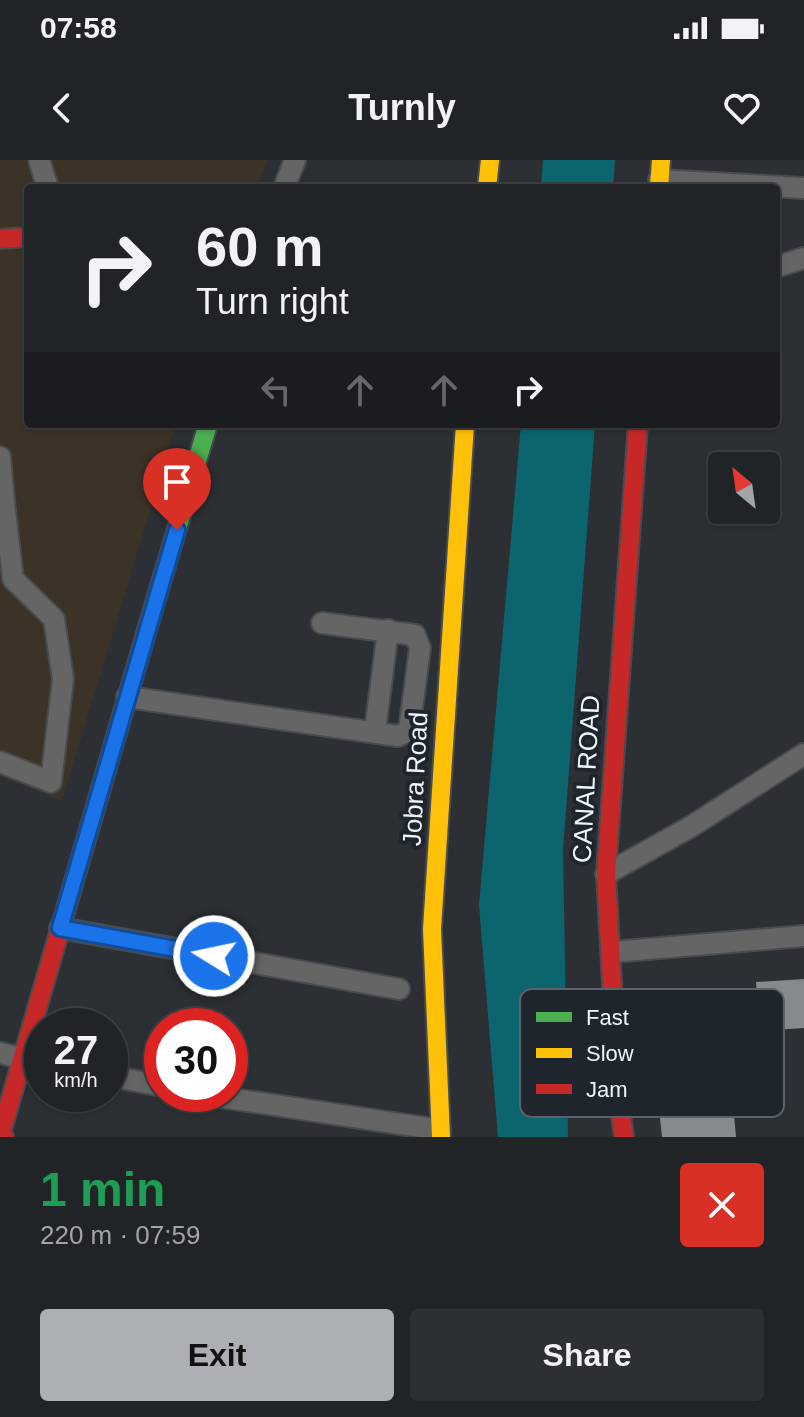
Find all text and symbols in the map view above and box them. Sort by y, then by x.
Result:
text: 07:58 [40,11,117,44]
icon: back [40,86,84,130]
icon: heart [720,86,764,130]
text: Turnly [348,87,456,128]
text: 60 m [196,215,324,278]
icon: right [64,216,168,320]
text: Turn right [196,281,349,322]
icon: left [254,368,298,412]
icon: ahead [338,368,382,412]
icon: ahead [422,368,466,412]
icon: right [506,368,550,412]
pin [143,448,211,530]
north arrow [708,452,780,524]
map controls [708,452,780,524]
icon: arrive [155,460,199,504]
street label: CANAL ROAD [567,694,605,864]
street label: Jobra Road [397,711,433,847]
position arrow [172,914,256,998]
legend [520,989,784,1117]
text: Fast [586,1005,629,1030]
speed limit sign: 30 [144,1008,248,1112]
text: 27 [54,1028,98,1072]
text: Slow [586,1041,634,1066]
text: km/h [54,1069,98,1091]
text: Jam [586,1077,628,1102]
text: 1 min [40,1163,165,1216]
button: close [680,1163,764,1247]
text: 220 m · 07:59 [40,1220,200,1250]
button: Exit [40,1309,394,1401]
button: Share [410,1309,764,1401]

